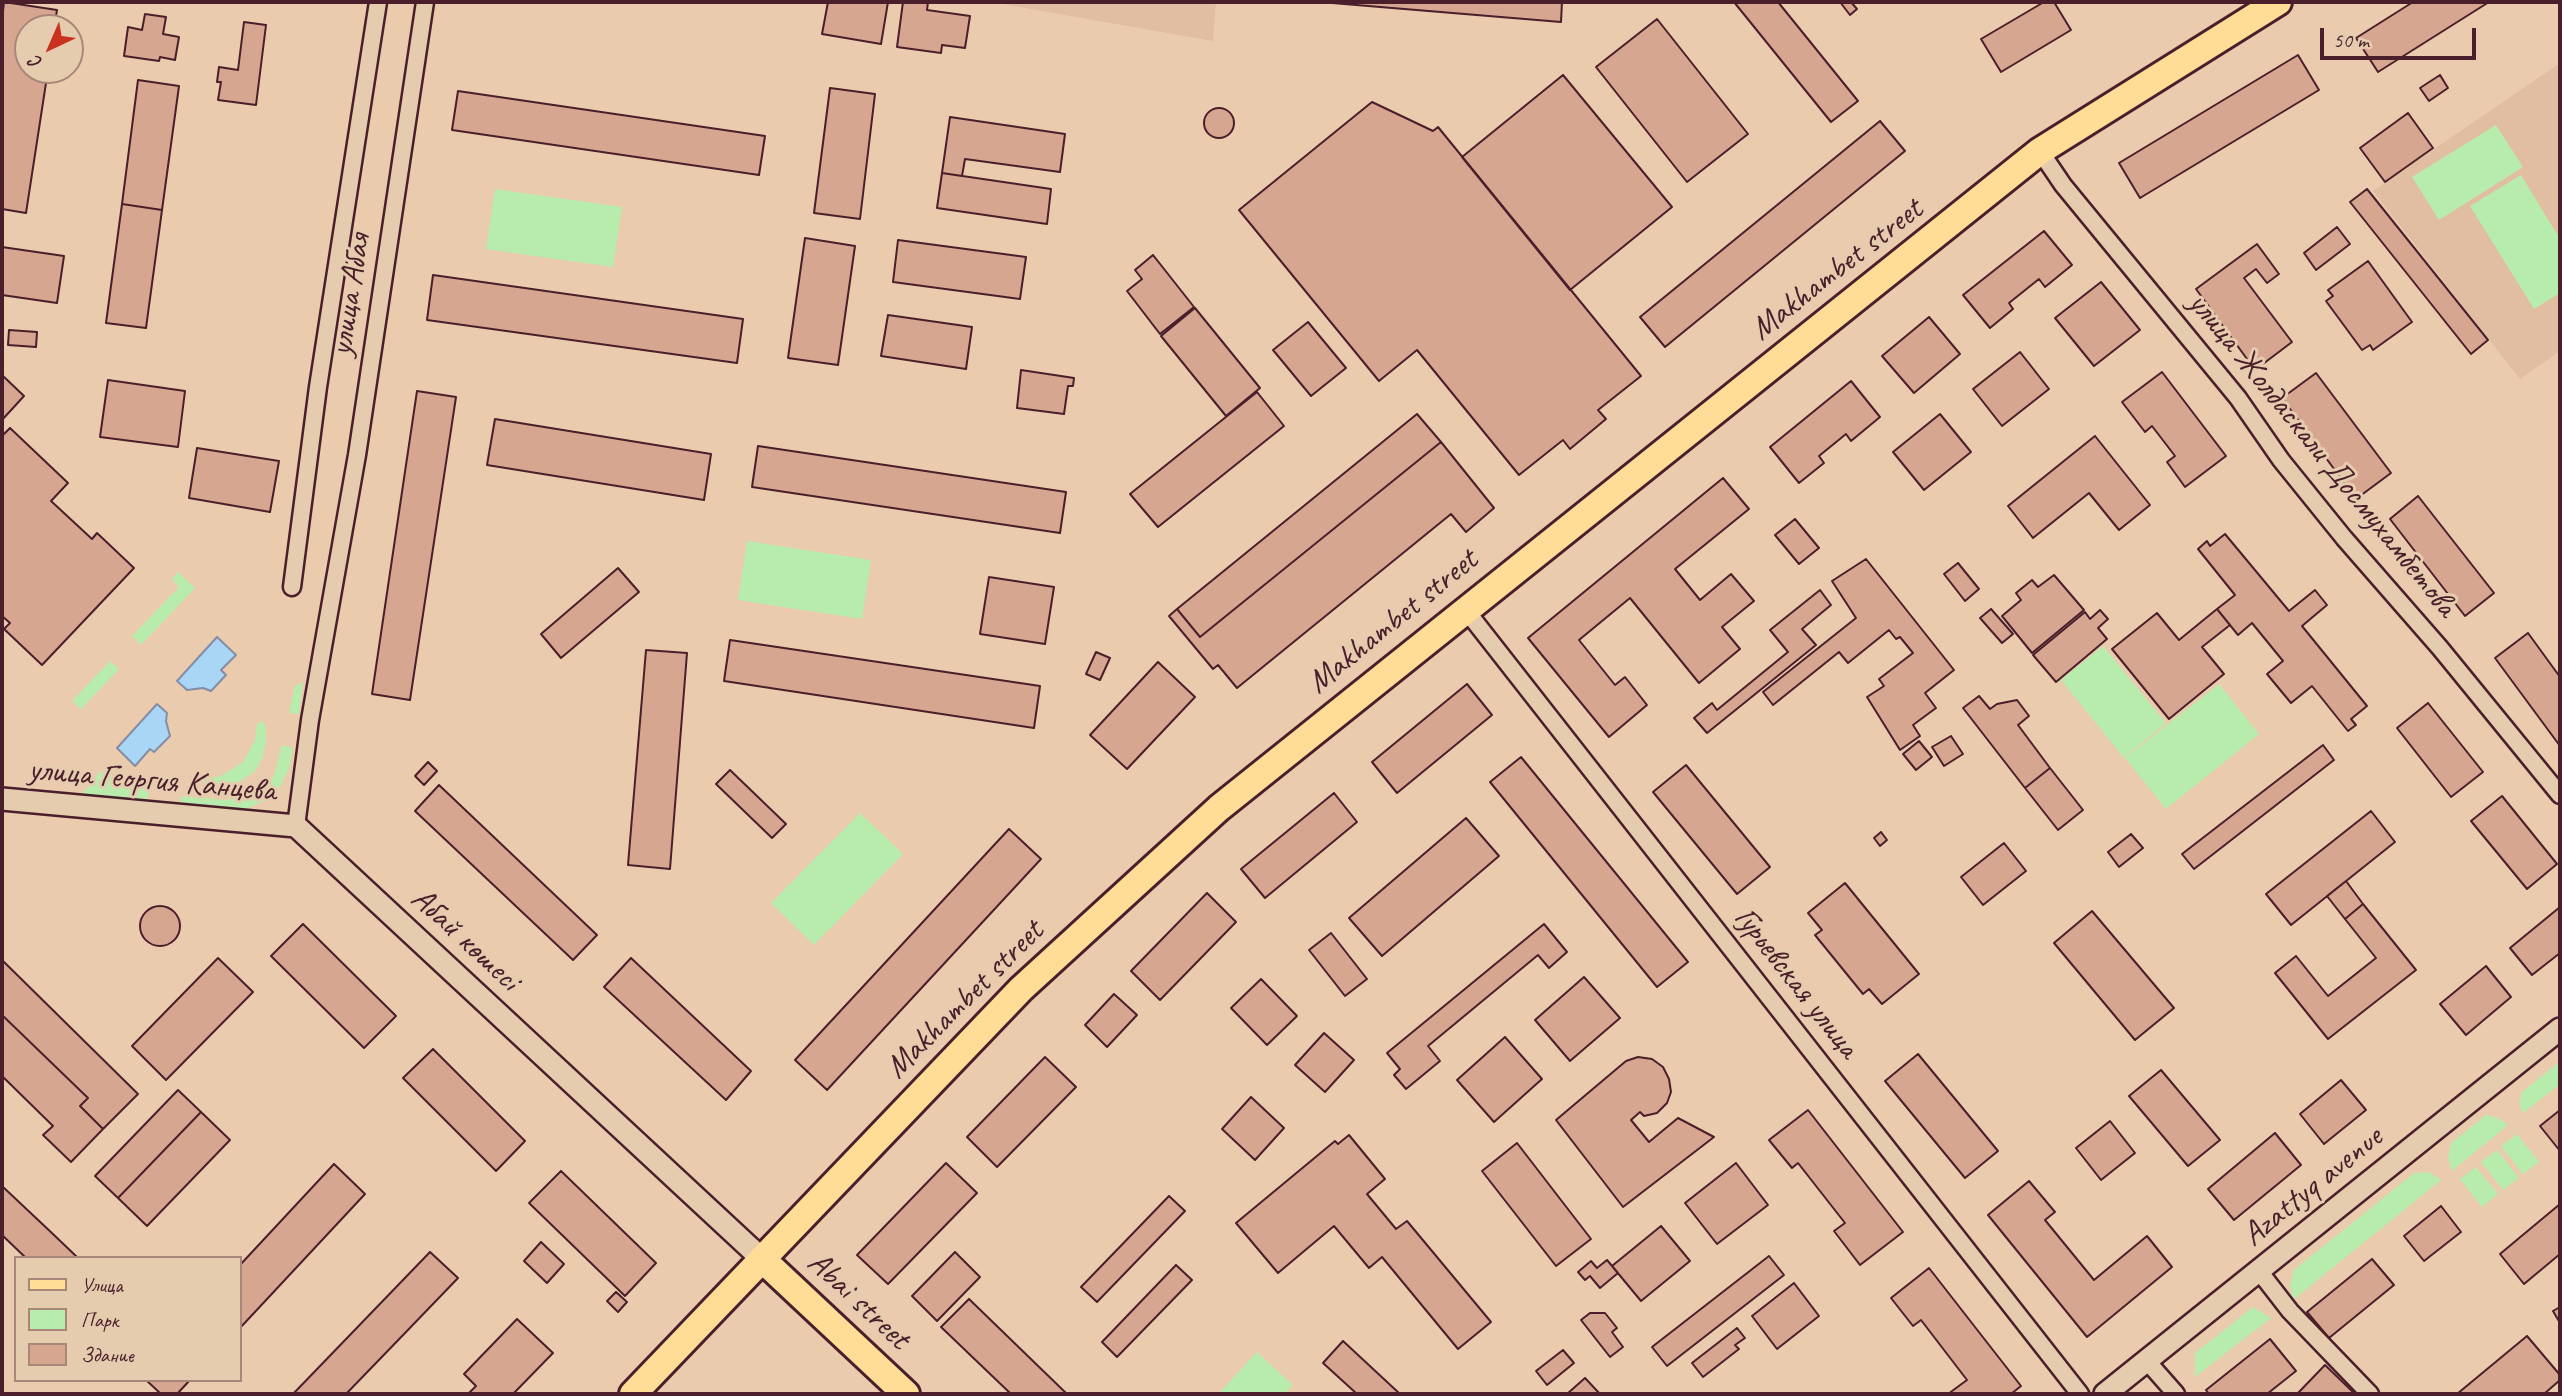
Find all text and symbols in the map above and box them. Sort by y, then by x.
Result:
north arrow [14,14,84,84]
scale bar [2324,14,2480,58]
text: 50 m [2333,27,2369,53]
text: С [24,51,47,75]
street label: Makhambet street [1743,191,1931,349]
street label: улица Абая [322,231,380,359]
street label: улица Жолдаскали Досмухамбетова [2179,285,2465,625]
street label: Makhambet street [1300,541,1486,703]
street label: улица Георгия Канцева [27,750,277,812]
street label: Абай көшесі [402,880,528,1000]
street label: Гурьевская улица [1725,900,1867,1066]
street label: Makhambet street [878,913,1052,1087]
street label: Azattyq avenue [2235,1119,2391,1255]
street label: Abai street [799,1244,917,1358]
legend [14,1256,242,1382]
text: Улица [81,1272,123,1298]
text: Парк [81,1307,118,1333]
text: Здание [81,1342,134,1368]

